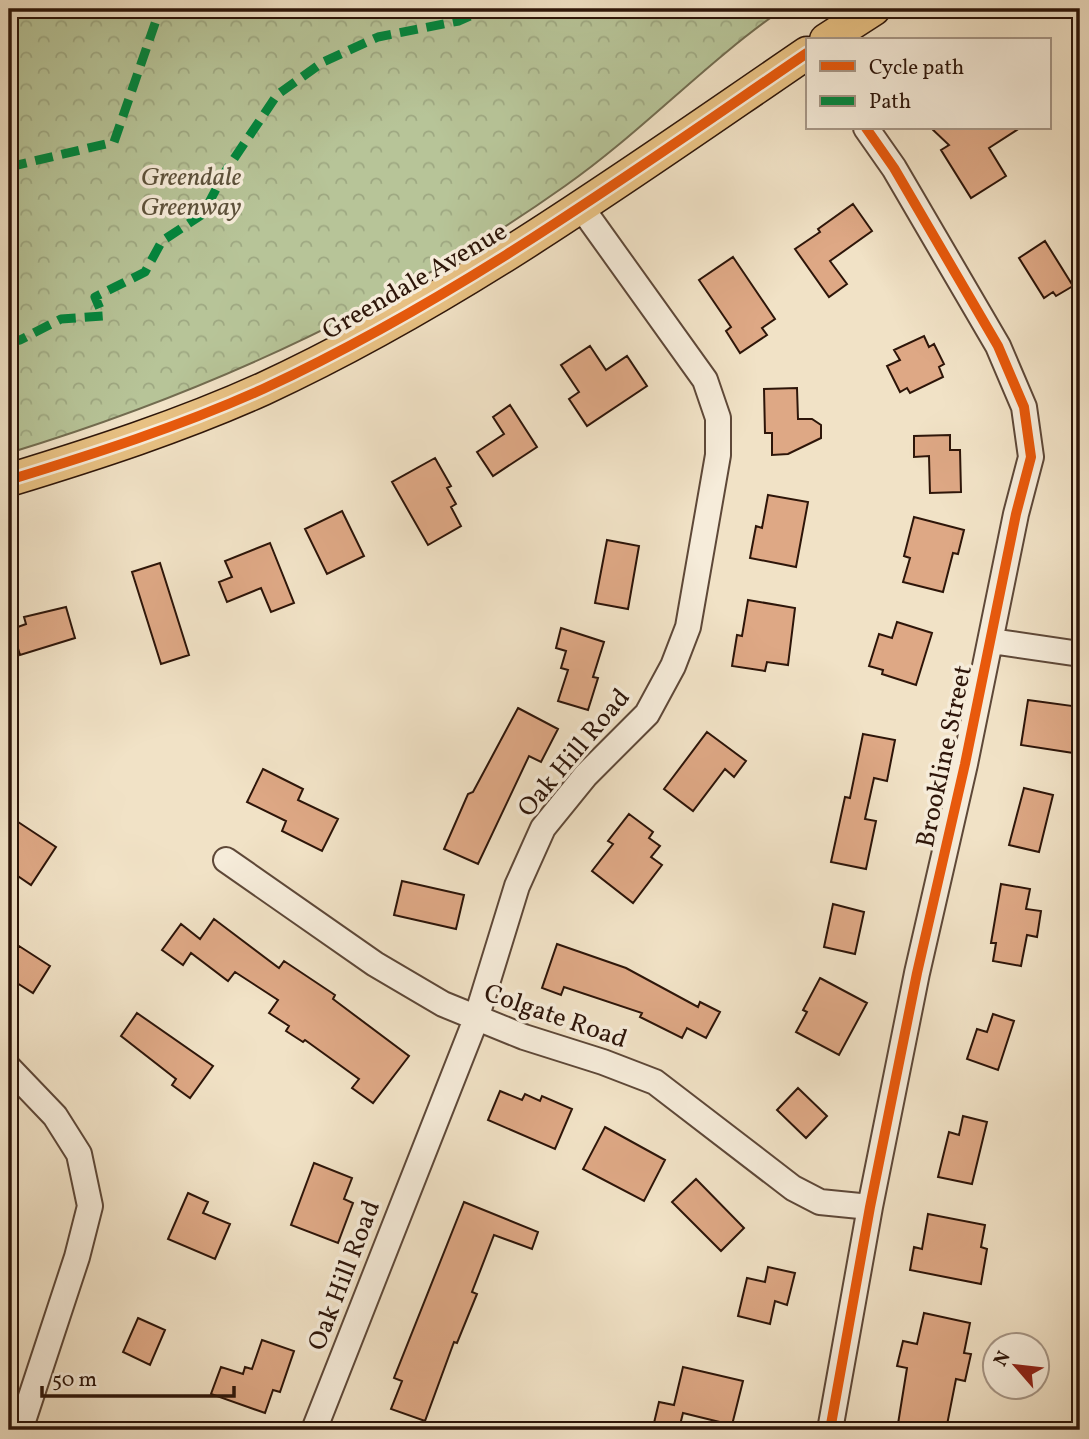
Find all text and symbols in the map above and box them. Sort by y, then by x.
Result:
legend [806,38,1050,130]
text: Cycle path [869,54,964,83]
text: Path [869,88,911,117]
park label: Greendale Greenway [141,160,242,226]
street label: Greendale Avenue [316,214,514,349]
street label: Brookline Street [908,662,982,851]
street label: Oak Hill Road [510,681,639,825]
street label: Colgate Road [479,976,632,1058]
street label: Oak Hill Road [300,1195,390,1356]
north arrow [981,1330,1050,1400]
text: N [988,1347,1018,1371]
scale bar [42,1355,234,1399]
text: 50 m [52,1366,97,1395]

